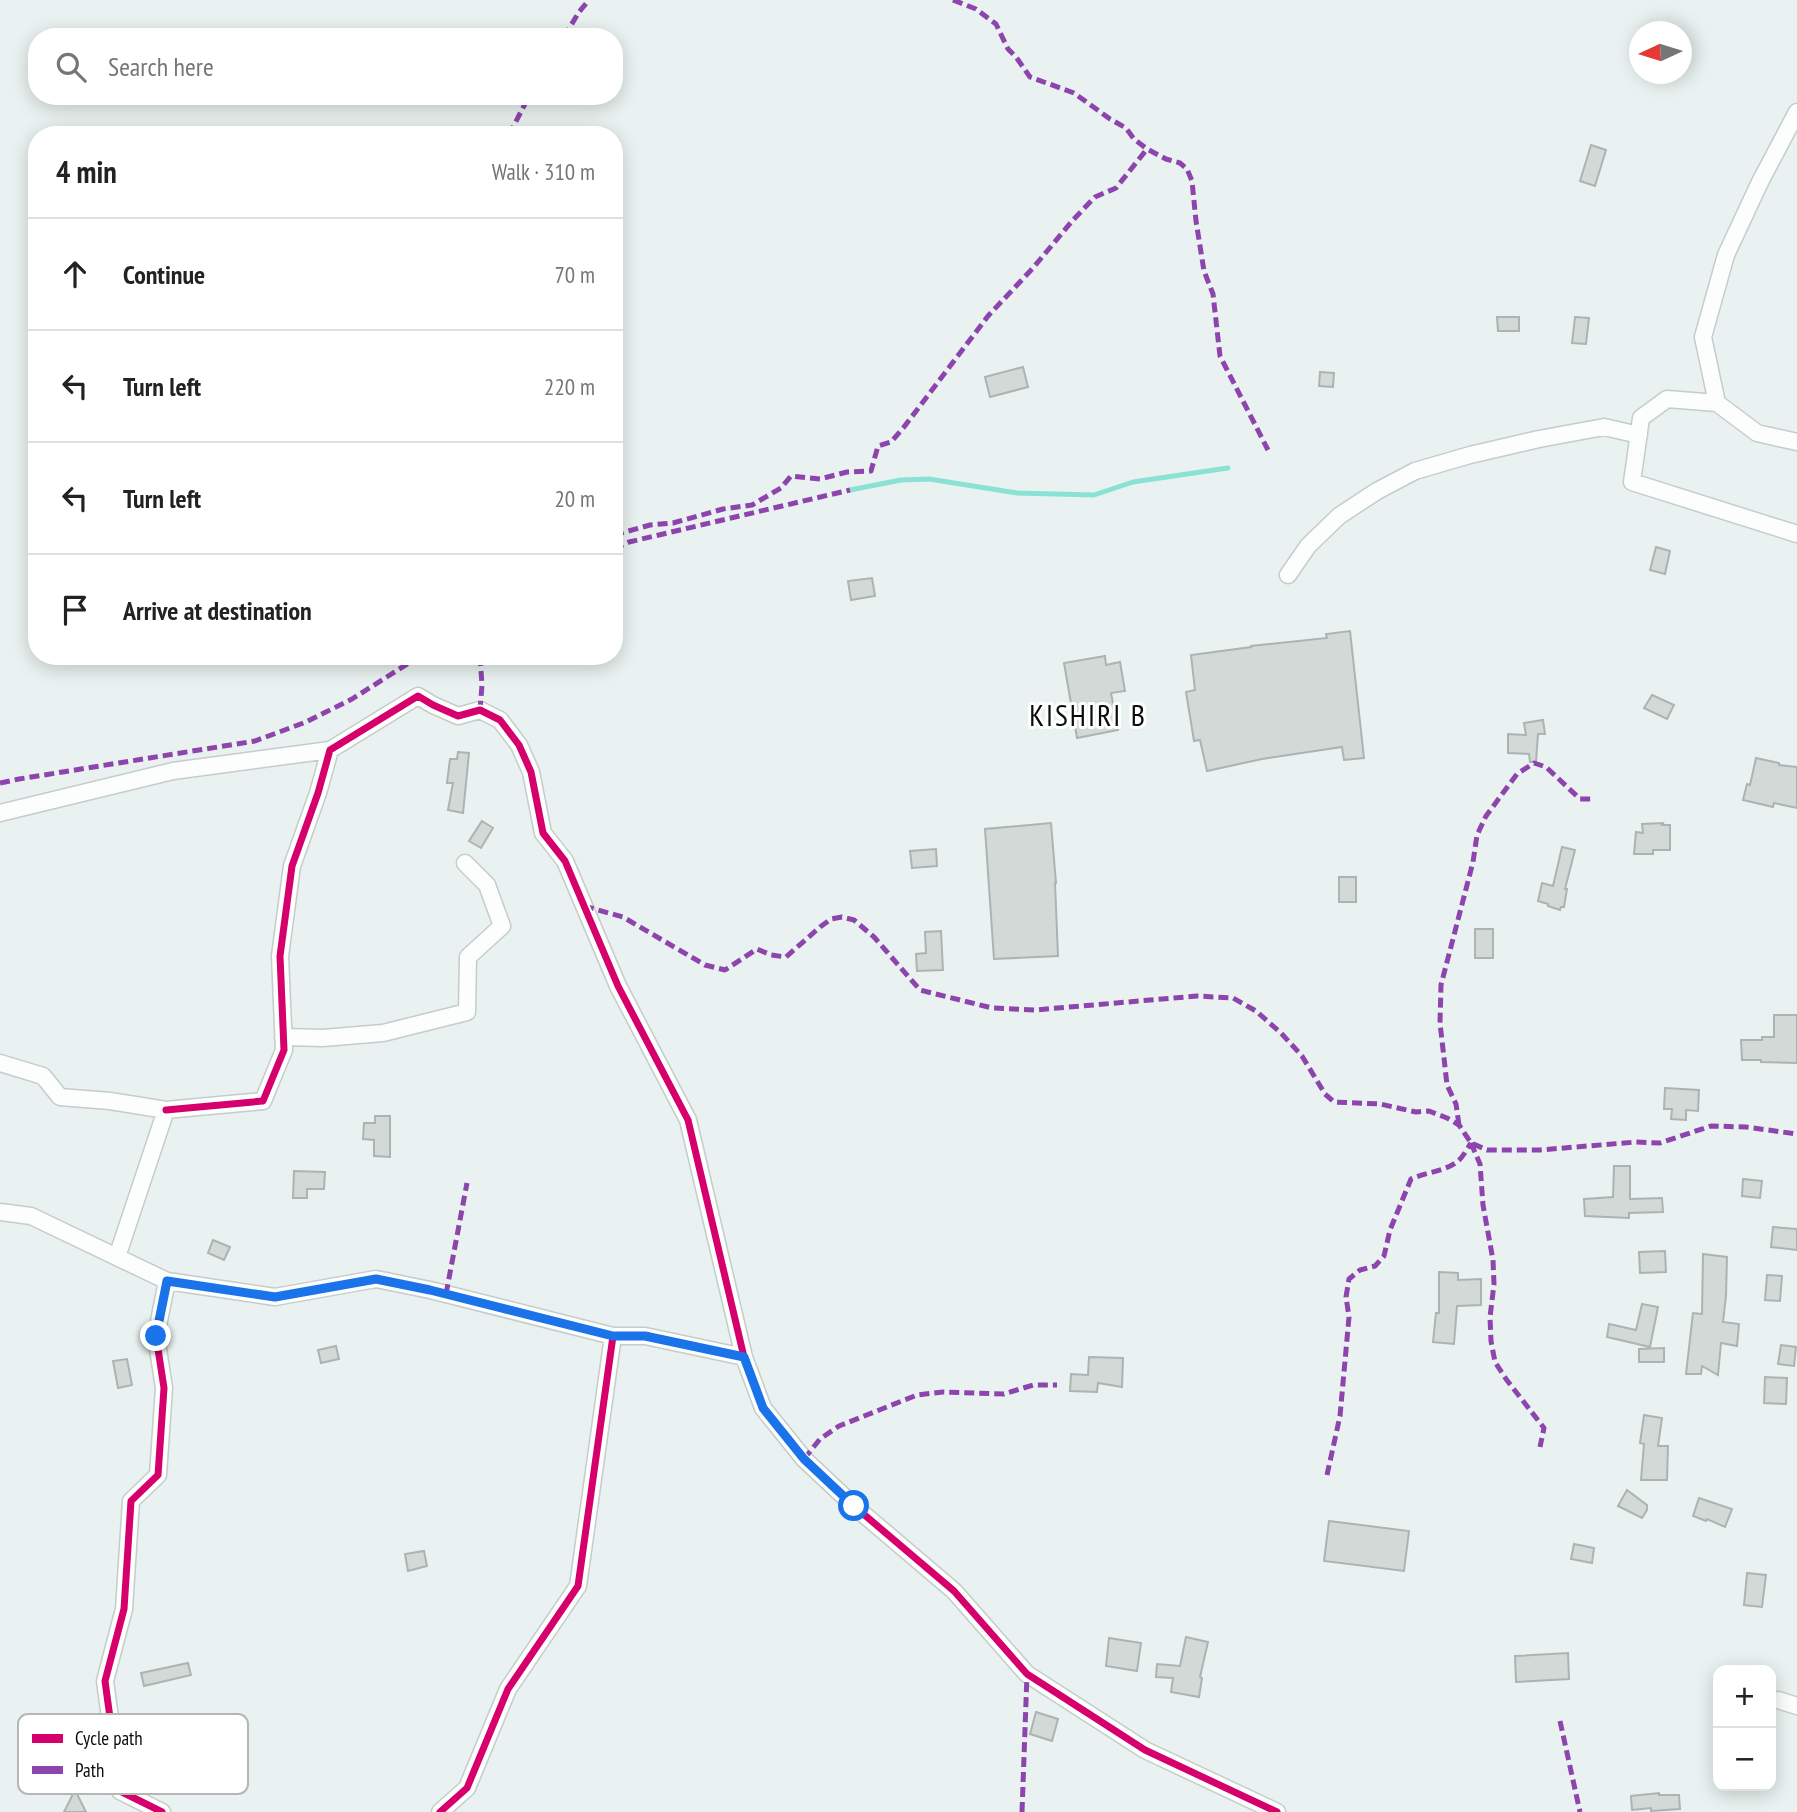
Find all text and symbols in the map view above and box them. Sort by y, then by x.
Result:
north arrow [1629,21,1692,84]
search box [28,28,623,105]
icon: search [52,48,90,86]
text: Search here [108,50,214,83]
text: 4 min [56,152,117,191]
text: Walk · 310 m [492,157,595,186]
icon: ahead [56,255,94,293]
text: Continue [123,258,205,291]
text: 70 m [554,260,595,289]
icon: left [56,367,94,405]
text: Turn left [123,370,201,403]
text: 220 m [544,372,595,401]
icon: left [56,479,94,517]
text: Turn left [123,482,201,515]
text: 20 m [554,484,595,513]
icon: arrive [56,591,94,629]
text: Arrive at destination [123,594,312,627]
district label: KISHIRI B [1029,695,1147,734]
route end [140,1320,171,1351]
route start [838,1490,869,1521]
map controls [1713,1665,1776,1791]
button: + [1713,1665,1776,1728]
legend [18,1714,248,1794]
text: Cycle path [75,1726,143,1750]
button: − [1713,1728,1776,1791]
text: Path [75,1758,104,1782]

